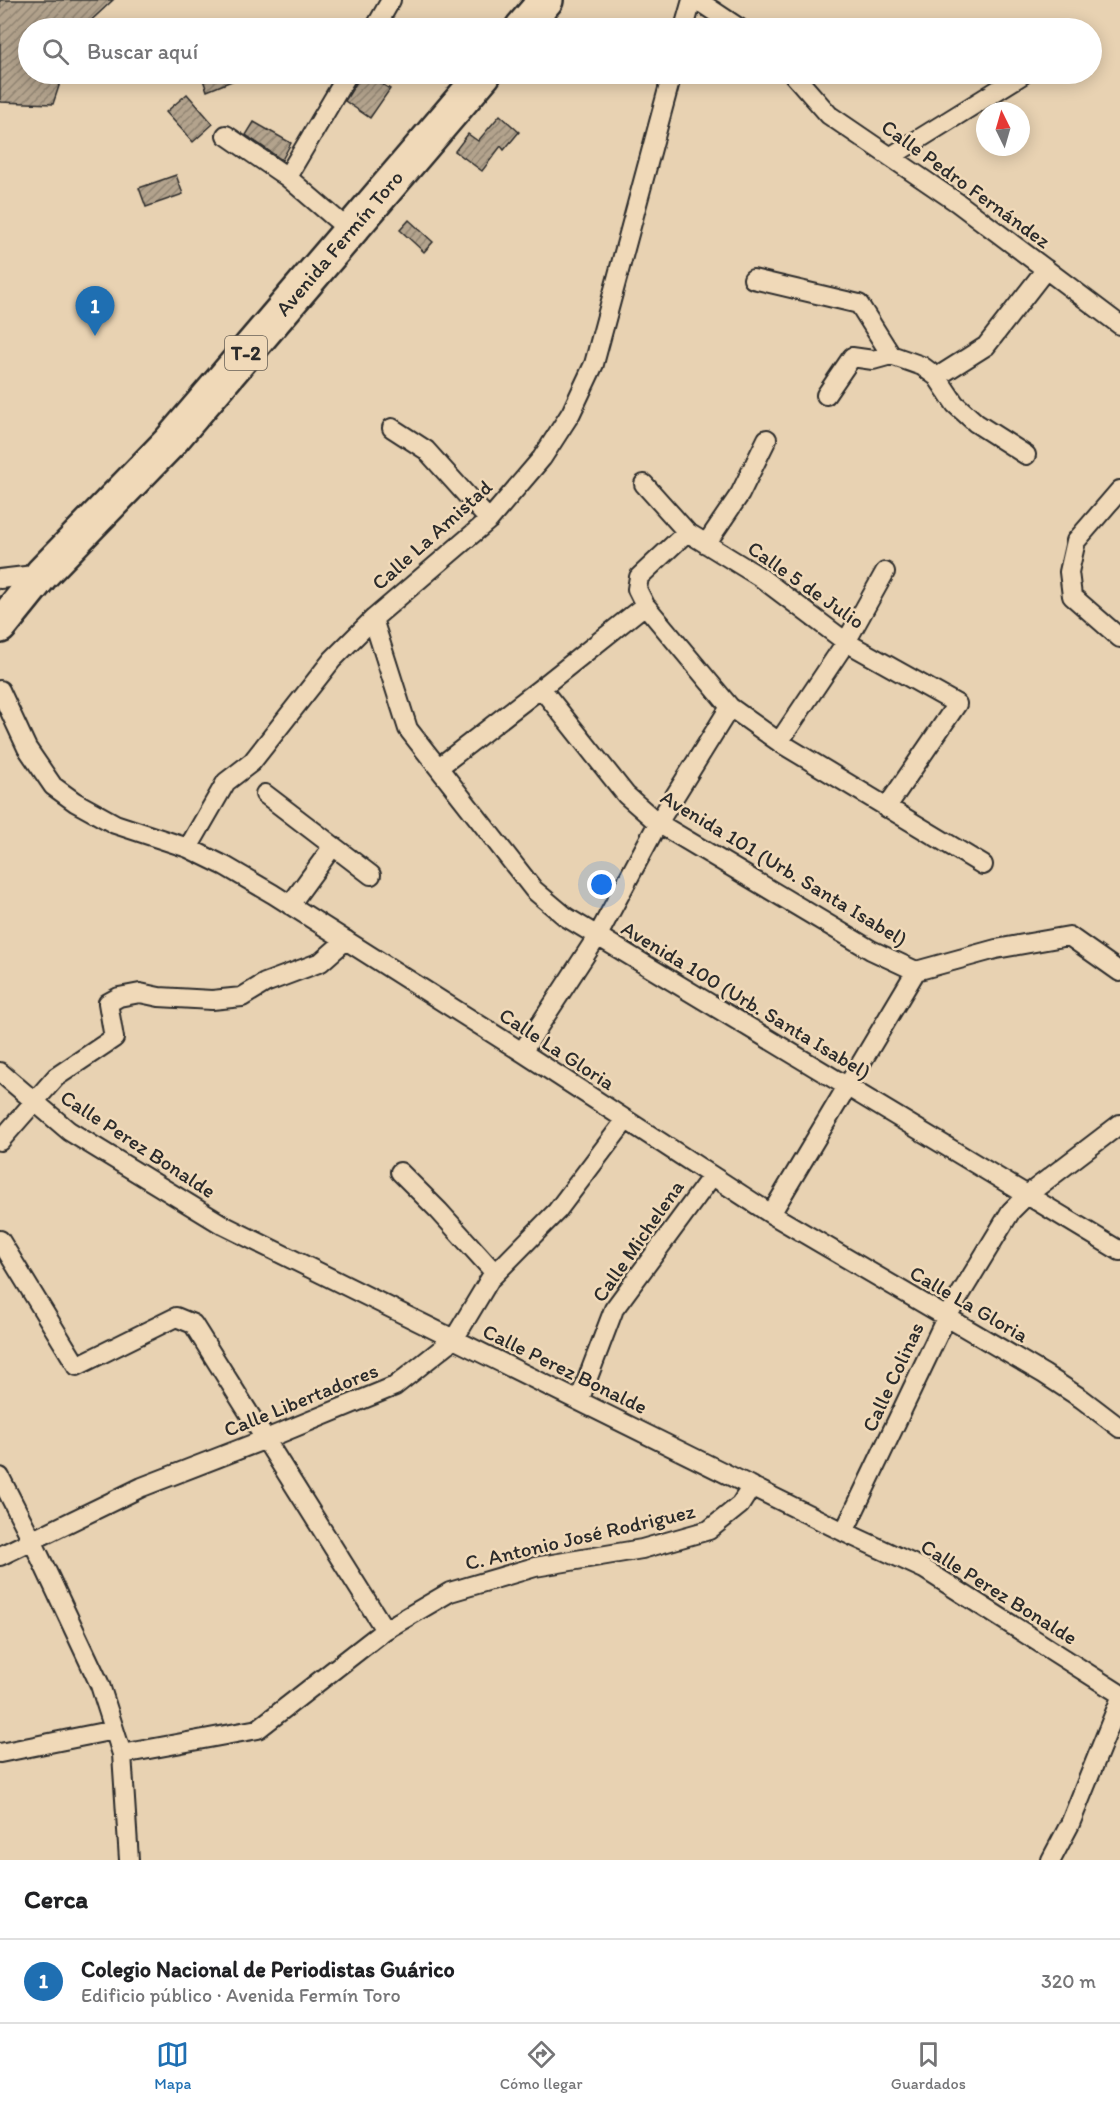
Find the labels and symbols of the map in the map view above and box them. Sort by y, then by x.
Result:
north arrow [976,102,1030,156]
street label: Calle Pedro Fernández [877,114,1056,253]
street label: Avenida Fermín Toro [270,165,408,321]
pin: 1 [76,286,115,336]
road number: T-2 [225,336,267,370]
street label: Calle La Amistad [366,474,497,595]
street label: Calle 5 de Julio [743,535,869,634]
street label: Avenida 101 (Urb. Santa Isabel) [657,784,912,951]
your location [587,870,616,899]
street label: Avenida 100 (Urb. Santa Isabel) [617,915,875,1084]
street label: Calle La Gloria [495,1002,620,1095]
street label: Calle Perez Bonalde [56,1084,220,1203]
street label: Calle Michelena [586,1175,689,1307]
street label: Calle La Gloria [906,1260,1033,1348]
street label: Calle Perez Bonalde [479,1318,652,1419]
street label: Calle Colinas [856,1318,929,1436]
street label: Calle Libertadores [220,1357,382,1442]
street label: C. Antonio José Rodriguez [462,1498,698,1575]
street label: Calle Perez Bonalde [916,1533,1082,1650]

